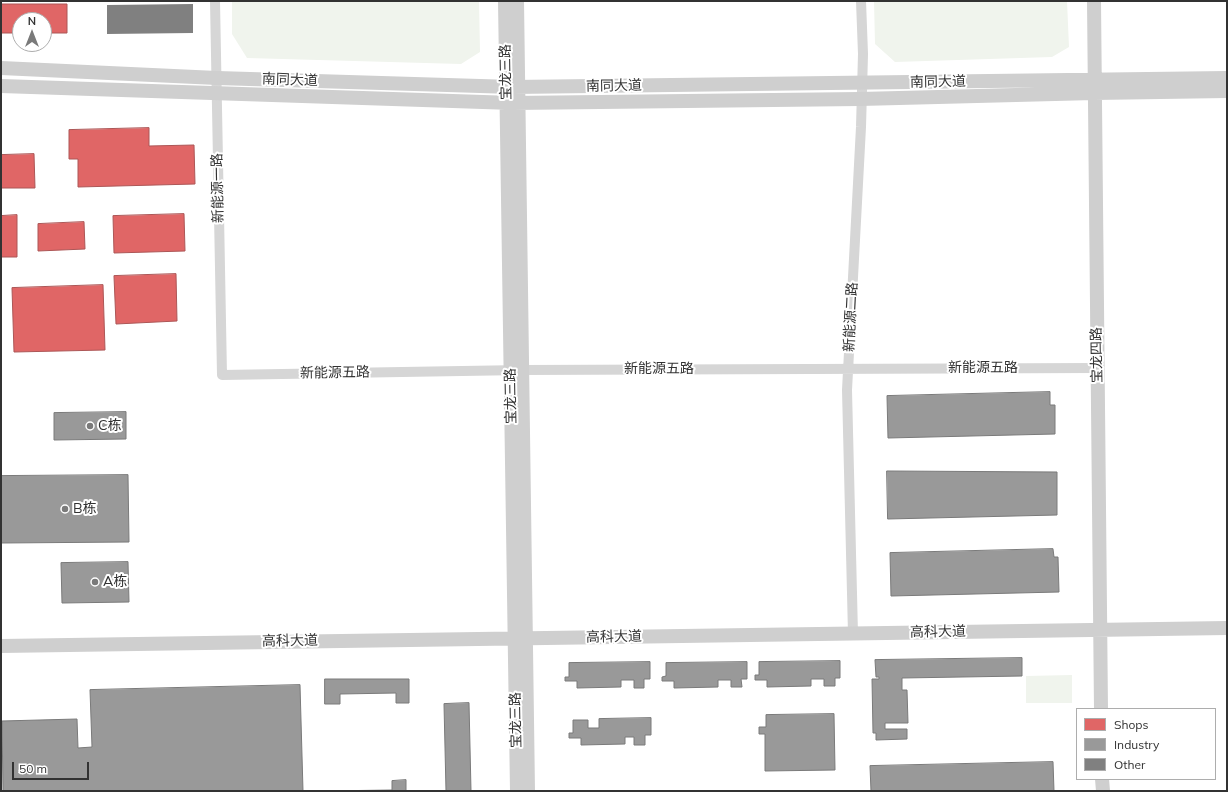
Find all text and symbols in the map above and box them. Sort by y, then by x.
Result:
north arrow [12,12,52,52]
text: N [28,14,36,28]
street label: 宝龙三路 [497,44,515,100]
street label: 南同大道 [262,71,318,89]
street label: 南同大道 [910,73,966,91]
street label: 南同大道 [586,77,642,95]
street label: 新能源一路 [209,153,227,223]
street label: 新能源二路 [841,282,861,352]
street label: 宝龙四路 [1088,327,1106,383]
street label: 新能源五路 [948,360,1018,376]
street label: 新能源五路 [624,361,694,377]
street label: 新能源五路 [300,364,370,382]
street label: 宝龙三路 [502,368,520,424]
place label: C栋 [98,418,122,434]
marker: C栋 [85,421,95,431]
place label: B栋 [73,501,97,517]
marker: B栋 [60,504,70,514]
place label: A栋 [103,574,127,590]
marker: A栋 [90,577,100,587]
street label: 高科大道 [910,623,966,641]
street label: 高科大道 [586,628,642,646]
street label: 高科大道 [262,632,318,650]
street label: 宝龙三路 [507,692,525,748]
legend [1076,708,1216,780]
text: Shops [1114,717,1149,732]
text: Industry [1114,737,1159,752]
scale bar [14,754,91,780]
text: Other [1114,757,1145,772]
text: 50 m [19,761,47,776]

